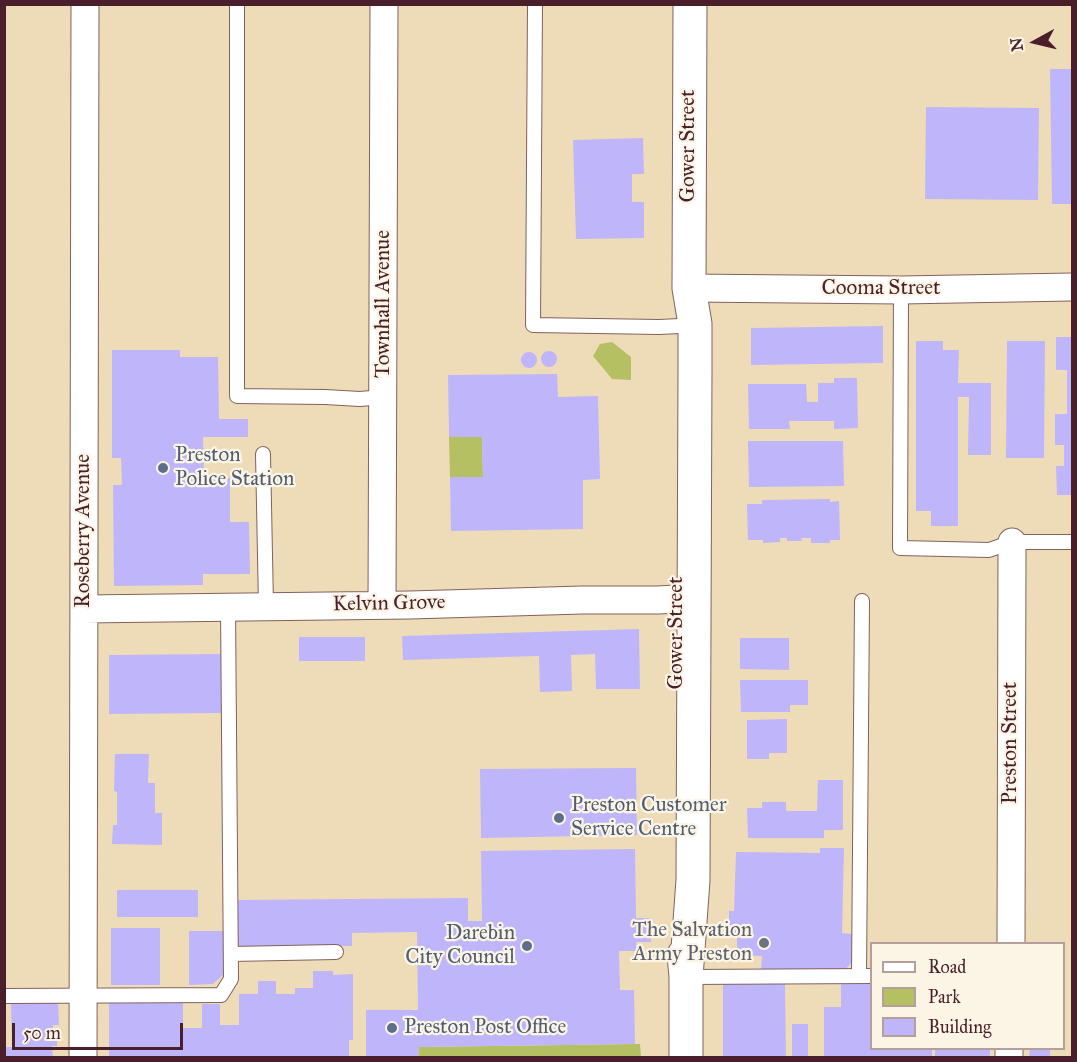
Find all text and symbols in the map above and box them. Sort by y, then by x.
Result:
north arrow [1005,12,1065,72]
text: N [1006,37,1027,53]
street label: Gower Street [676,90,702,202]
street label: Townhall Avenue [371,230,397,378]
street label: Cooma Street [822,276,940,302]
place label: Preston Police Station [175,443,294,493]
street label: Roseberry Avenue [71,454,97,608]
marker: Preston Police Station [156,461,170,475]
street label: Gower Street [664,577,690,689]
street label: Kelvin Grove [332,590,446,618]
street label: Preston Street [998,682,1024,804]
place label: Preston Customer Service Centre [571,793,727,843]
marker: Preston Customer Service Centre [552,811,566,825]
place label: The Salvation Army Preston [632,918,752,968]
place label: Darebin City Council [405,921,515,971]
marker: The Salvation Army Preston [757,936,771,950]
marker: Darebin City Council [520,939,534,953]
legend [870,942,1065,1050]
text: Road [928,956,966,978]
text: Park [928,986,961,1008]
scale bar [15,1011,186,1049]
place label: Preston Post Office [404,1015,566,1041]
text: Building [928,1016,991,1038]
marker: Preston Post Office [385,1021,399,1035]
text: 50 m [23,1022,61,1044]

